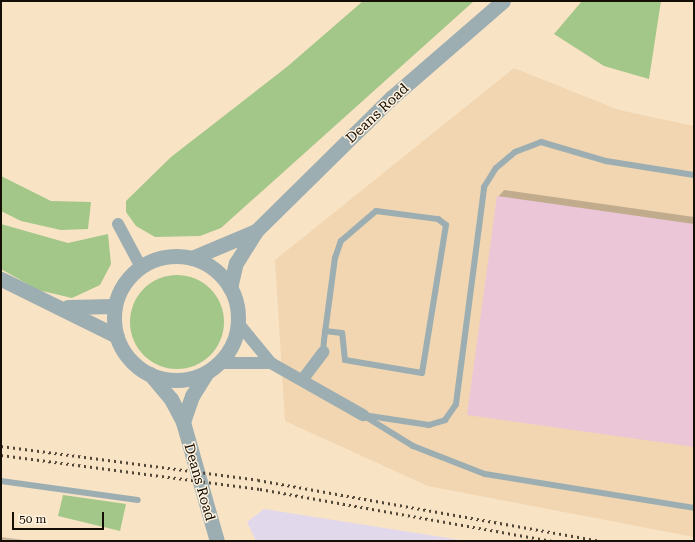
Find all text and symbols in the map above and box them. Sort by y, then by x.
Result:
street label: Deans Road [342,80,412,146]
street label: Deans Road [181,441,219,523]
scale bar [14,504,106,530]
text: 50 m [19,512,46,526]

